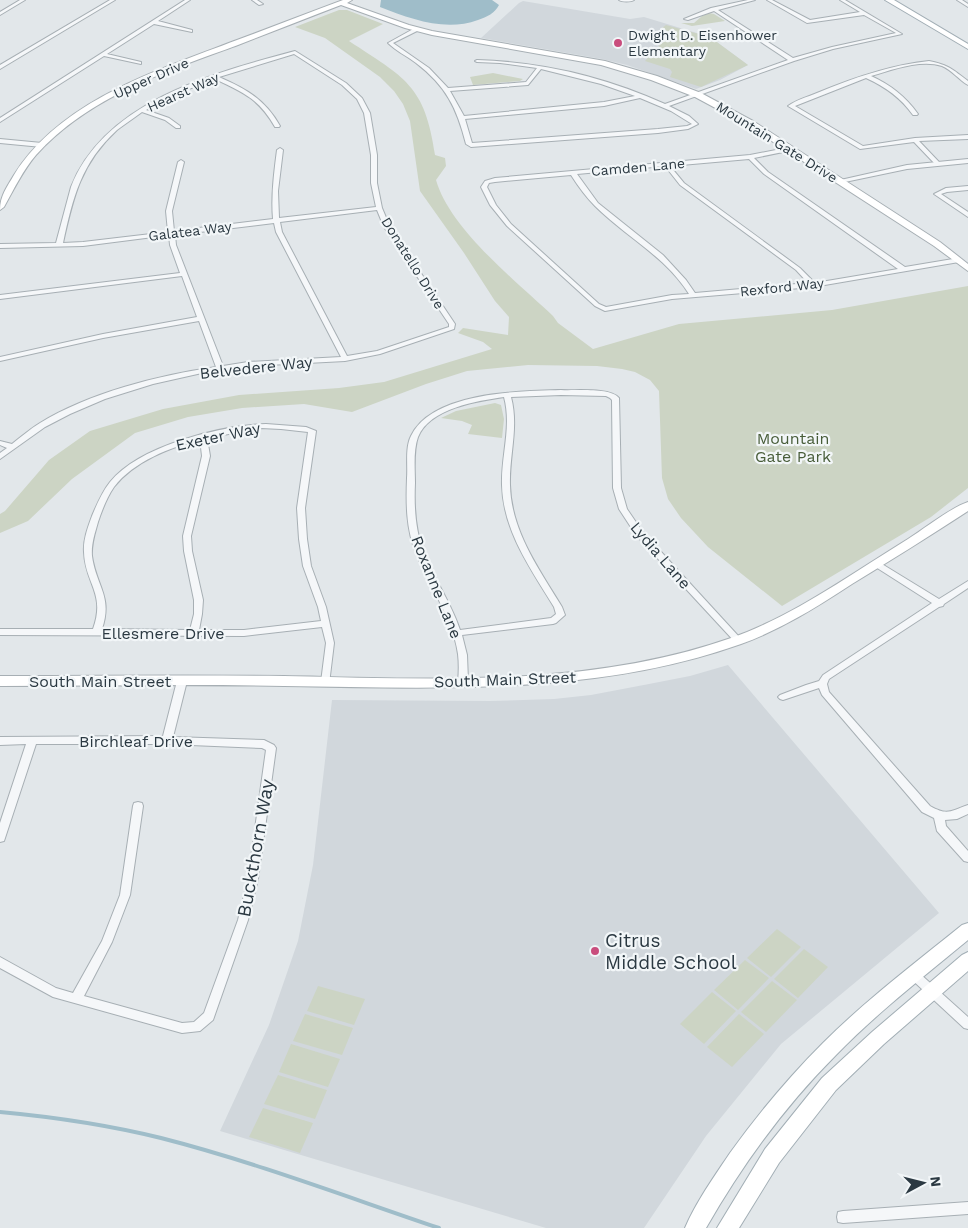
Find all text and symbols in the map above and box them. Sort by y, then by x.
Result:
place label: Dwight D. Eisenhower Elementary [628,27,777,59]
marker: Dwight D. Eisenhower Elementary [612,37,624,49]
street label: Upper Drive [111,54,191,102]
street label: Hearst Way [145,69,222,115]
street label: Mountain Gate Drive [714,98,840,186]
street label: Camden Lane [590,155,686,179]
street label: Donatello Drive [378,214,448,312]
street label: Galatea Way [148,218,233,244]
street label: Rexford Way [739,275,826,299]
street label: Belvedere Way [199,352,314,383]
street label: Exeter Way [174,418,263,455]
park label: Mountain Gate Park [755,429,831,466]
street label: Lydia Lane [626,518,695,593]
street label: Roxanne Lane [407,533,466,641]
street label: Ellesmere Drive [102,624,224,643]
street label: South Main Street [434,668,577,691]
street label: South Main Street [29,672,171,691]
street label: Birchleaf Drive [79,732,193,751]
street label: Buckthorn Way [232,777,279,919]
place label: Citrus Middle School [605,929,737,974]
marker: Citrus Middle School [589,945,601,957]
north arrow [898,1158,948,1208]
text: N [927,1175,944,1188]

